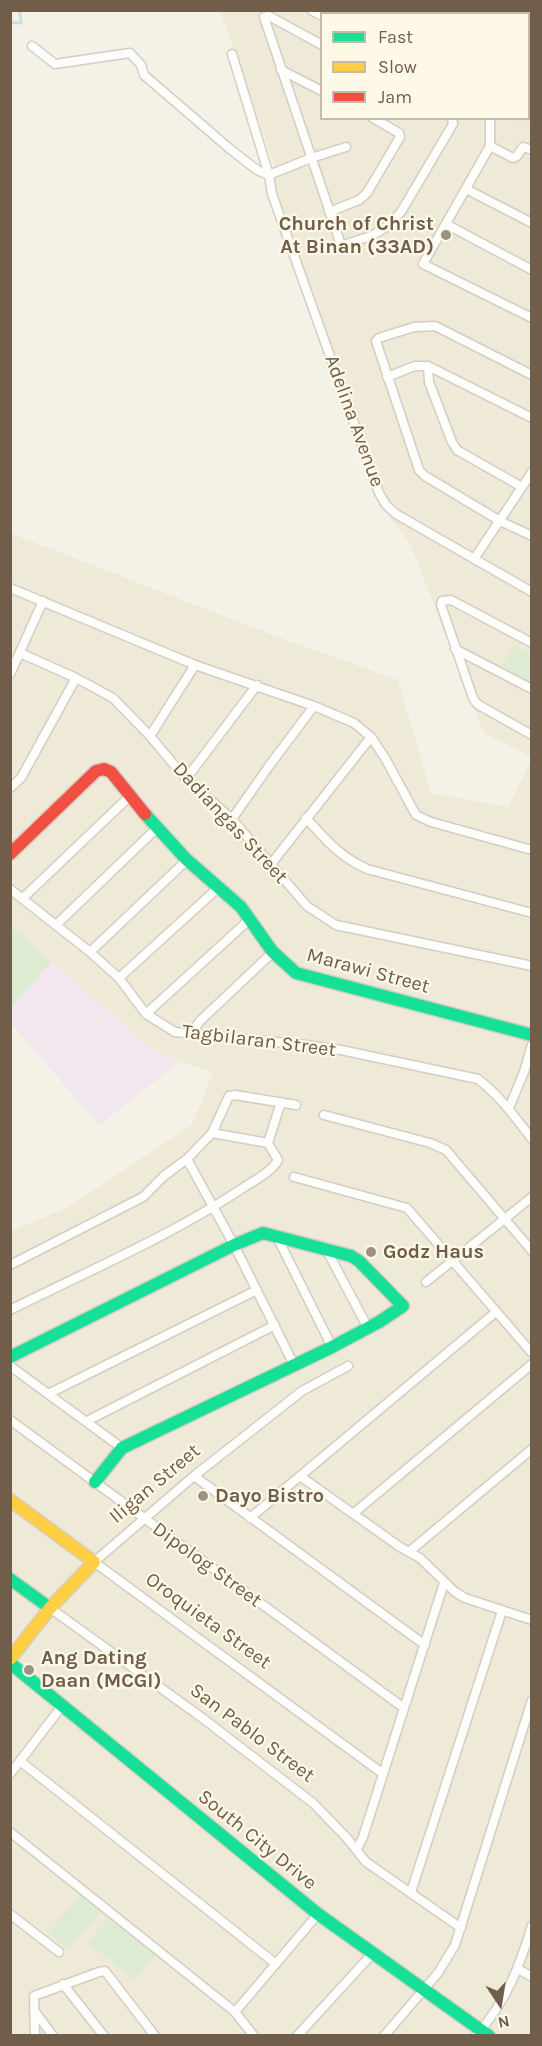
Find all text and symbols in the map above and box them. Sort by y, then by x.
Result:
legend [320,12,530,120]
text: Fast [378,26,413,48]
text: Slow [378,56,417,78]
text: Jam [378,86,412,108]
place label: Church of Christ At Binan (33AD) [279,212,434,259]
marker: Church of Christ At Binan (33AD) [439,228,453,242]
street label: Adelina Avenue [319,352,389,490]
street label: Dadiangas Street [167,757,293,889]
street label: Marawi Street [304,943,432,999]
street label: Tagbilaran Street [181,1020,337,1062]
place label: Godz Haus [383,1240,484,1264]
marker: Godz Haus [364,1245,378,1259]
street label: Iligan Street [105,1439,205,1529]
place label: Dayo Bistro [215,1484,324,1508]
marker: Dayo Bistro [196,1489,210,1503]
street label: Dipolog Street [148,1517,266,1613]
street label: Oroquieta Street [141,1567,275,1675]
place label: Ang Dating Daan (MCGI) [41,1646,161,1693]
marker: Ang Dating Daan (MCGI) [22,1663,36,1677]
street label: San Pablo Street [185,1678,319,1788]
street label: South City Drive [193,1785,321,1895]
north arrow [470,1974,530,2034]
text: N [496,2012,511,2033]

